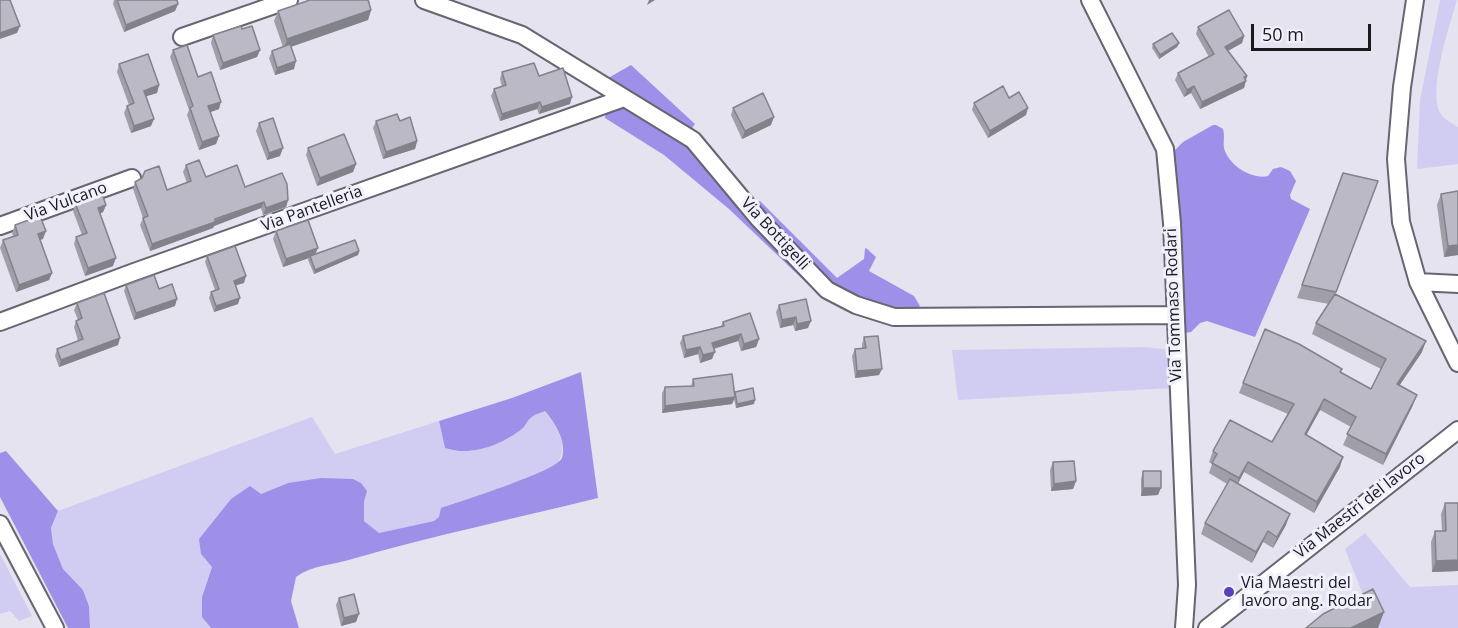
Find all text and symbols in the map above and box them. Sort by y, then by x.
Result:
scale bar [1254,12,1374,50]
text: 50 m [1262,22,1304,46]
street label: Via Vulcano [22,178,110,226]
street label: Via Pantelleria [259,182,365,236]
street label: Via Bottigelli [737,194,813,274]
street label: Via Tommaso Rodari [1162,228,1186,382]
street label: Via Maestri del lavoro [1291,449,1429,563]
place label: Via Maestri del lavoro ang. Rodar [1241,573,1372,611]
marker: Via Maestri del lavoro ang. Rodar [1222,585,1236,599]

